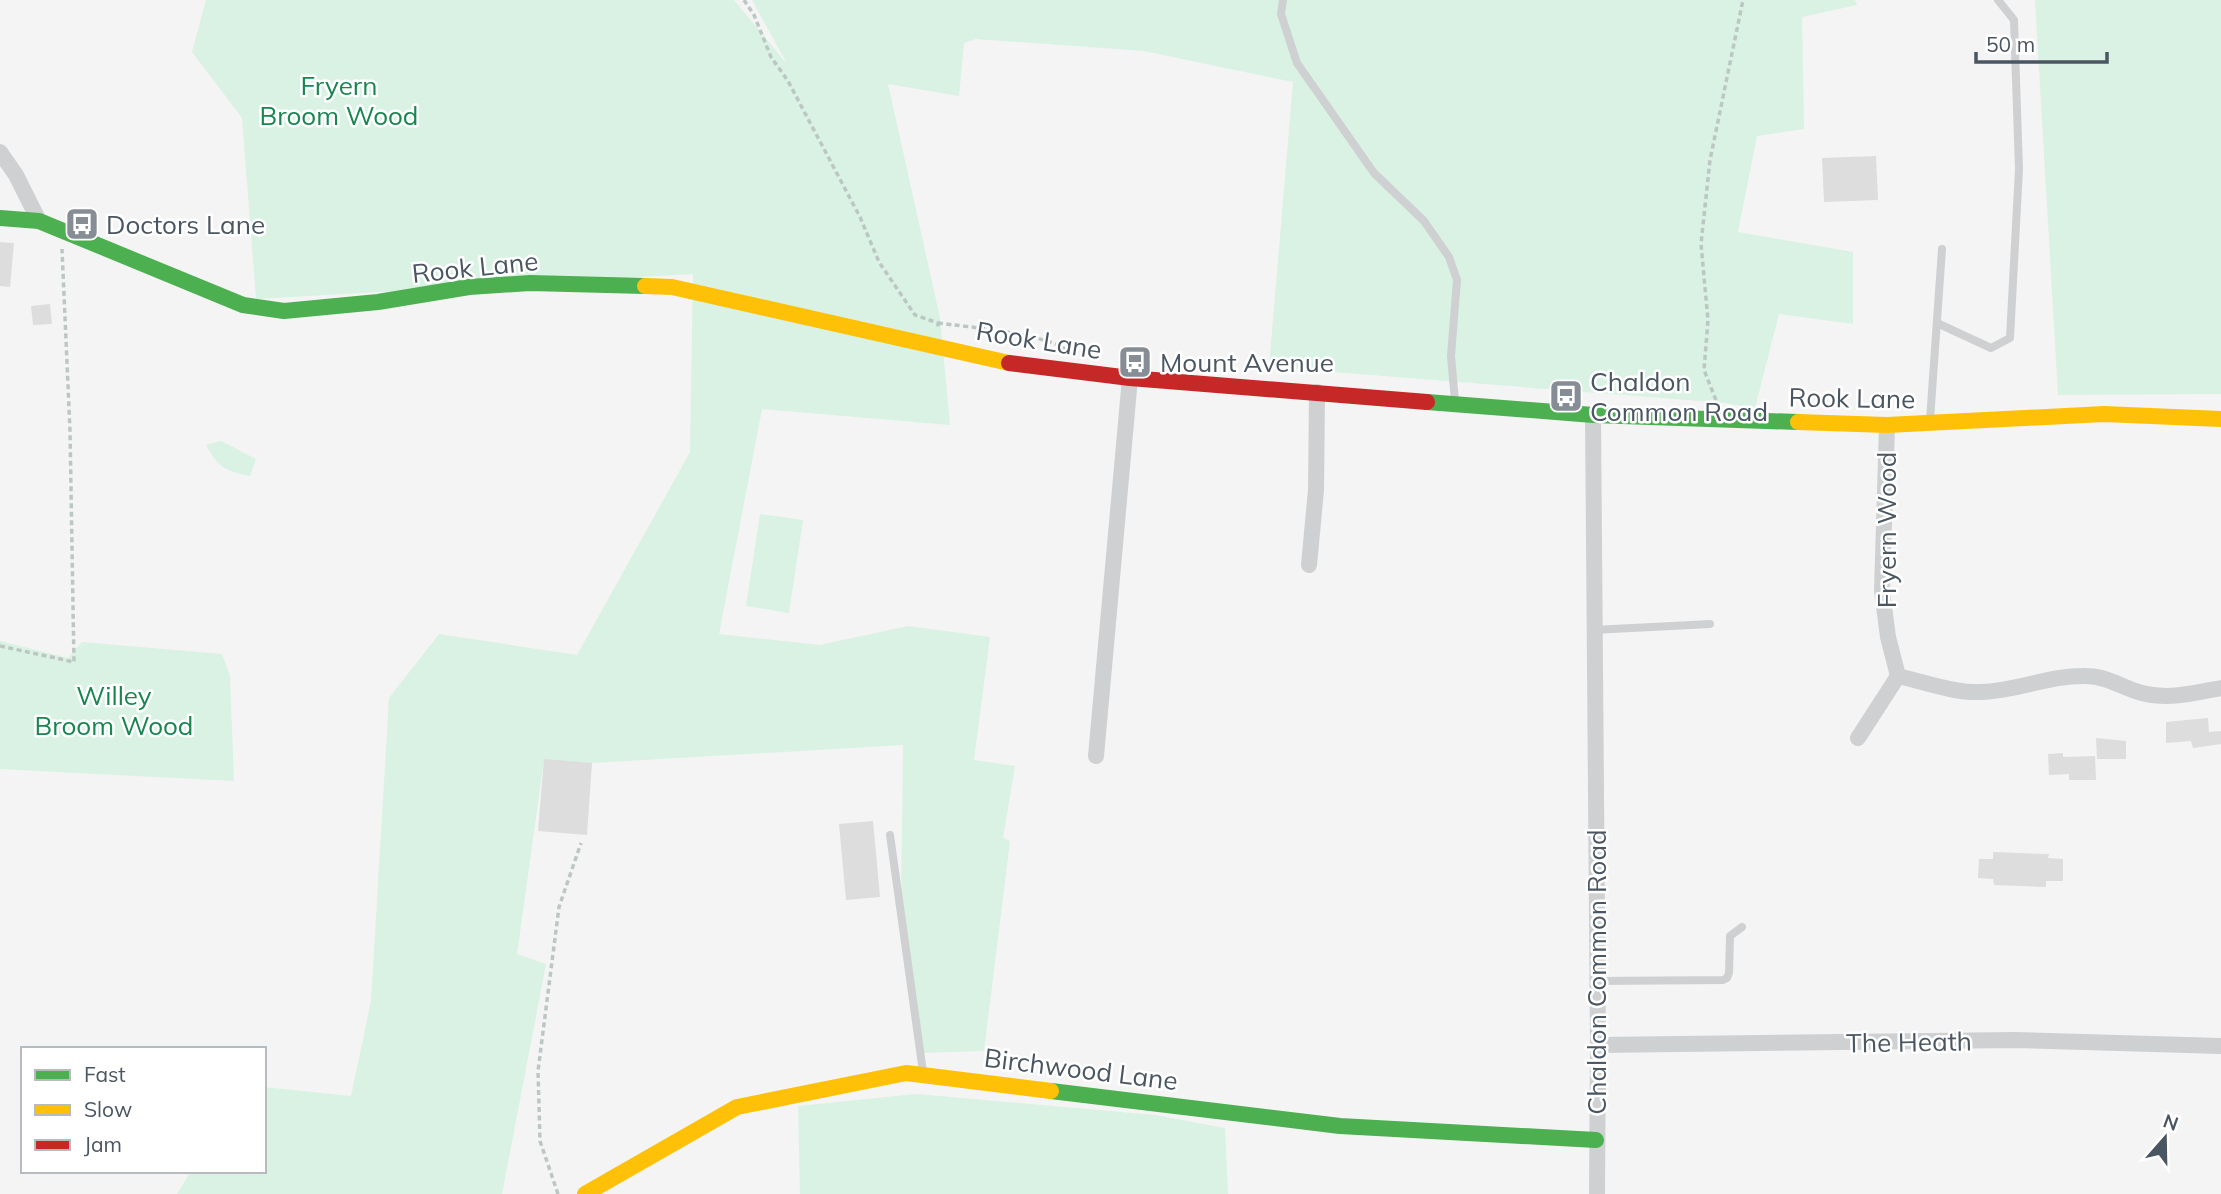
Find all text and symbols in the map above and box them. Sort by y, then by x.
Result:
scale bar [1976,21,2107,65]
text: 50 m [1986,31,2035,57]
park label: Fryern Broom Wood [260,69,418,132]
bus stop icon: Doctors Lane [63,205,101,243]
place label: Doctors Lane [106,208,265,241]
street label: Rook Lane [410,244,540,290]
street label: Rook Lane [974,314,1104,366]
bus stop icon: Mount Avenue [1116,343,1154,381]
place label: Mount Avenue [1160,346,1334,379]
place label: Chaldon Common Road [1590,365,1768,428]
bus stop icon: Chaldon Common Road [1547,377,1585,415]
street label: Rook Lane [1788,380,1916,416]
street label: Fryern Wood [1870,452,1903,608]
park label: Willey Broom Wood [35,679,193,742]
street label: Chaldon Common Road [1580,829,1613,1115]
street label: The Heath [1846,1024,1972,1060]
street label: Birchwood Lane [982,1041,1180,1097]
legend [21,1047,266,1173]
text: Fast [84,1061,126,1087]
text: Slow [84,1096,132,1122]
north arrow [2130,1103,2200,1173]
text: N [2160,1108,2182,1136]
text: Jam [84,1131,122,1157]

